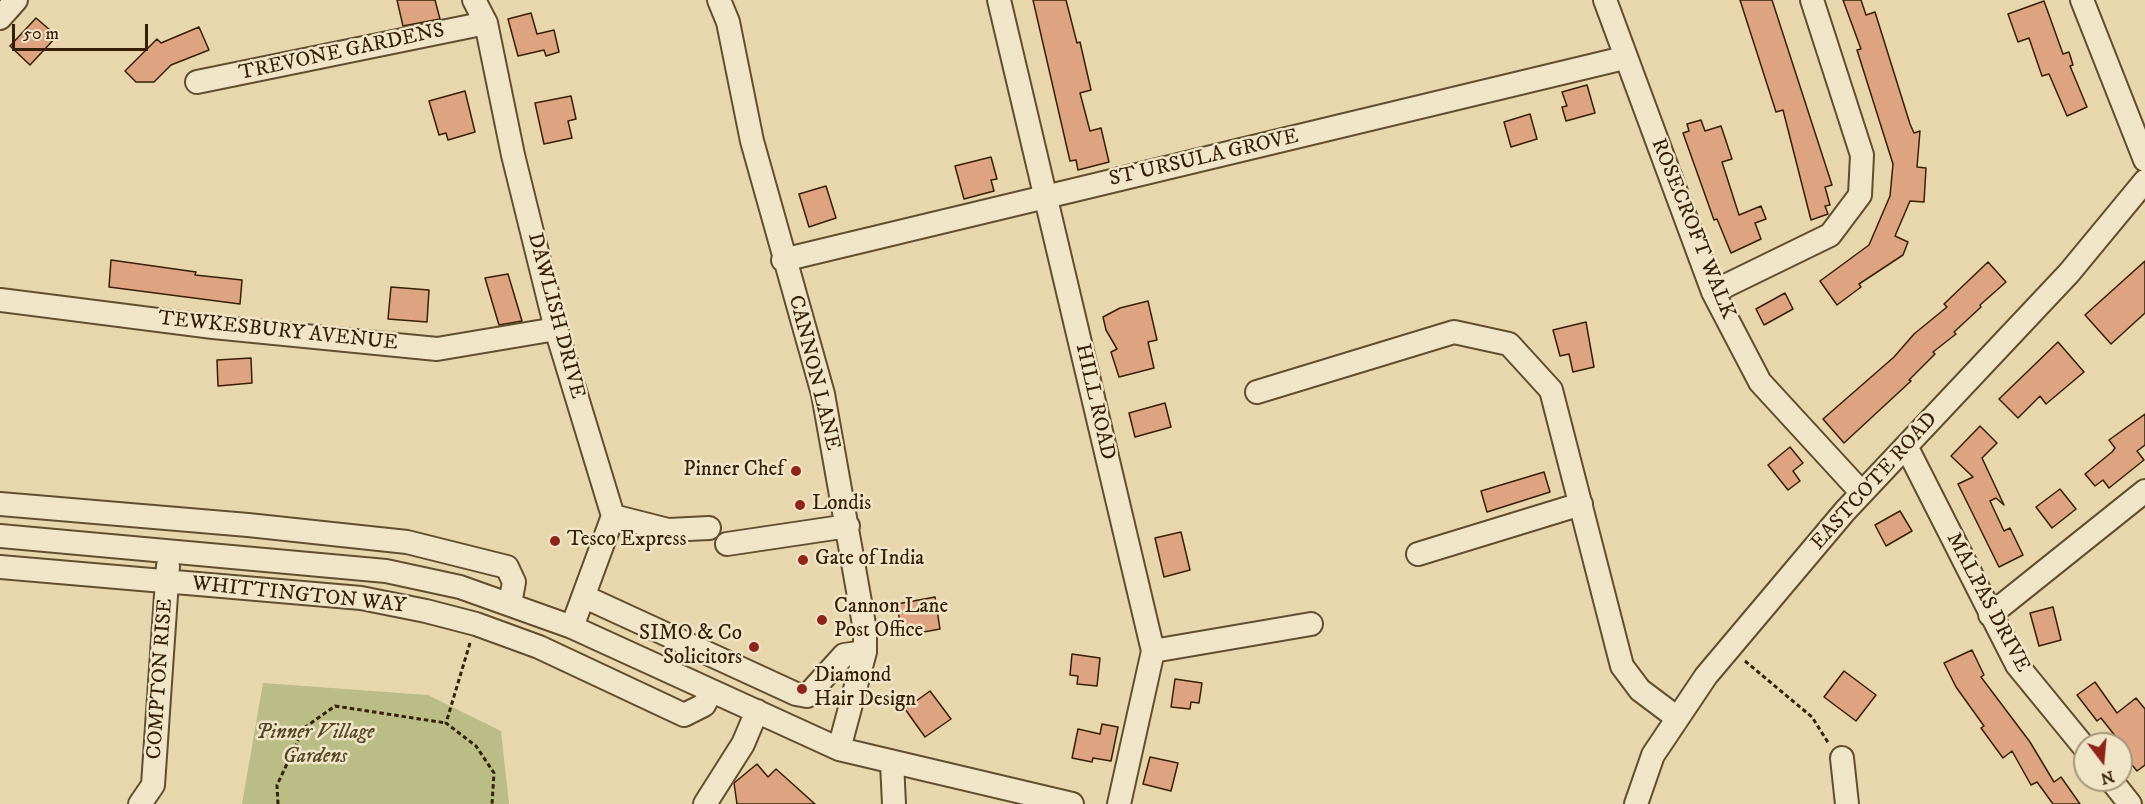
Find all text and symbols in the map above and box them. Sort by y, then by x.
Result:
scale bar [15,12,152,50]
street label: TREVONE GARDENS [237,19,447,87]
text: 50 m [23,23,59,45]
street label: ST URSULA GROVE [1107,125,1301,193]
street label: ROSECROFT WALK [1644,135,1740,323]
street label: DAWLISH DRIVE [521,230,589,402]
street label: CANNON LANE [782,293,844,453]
street label: TEWKESBURY AVENUE [157,307,399,357]
street label: HILL ROAD [1068,341,1120,463]
street label: EASTCOTE ROAD [1806,408,1944,556]
place label: Pinner Chef [683,458,784,484]
marker: Pinner Chef [789,464,803,478]
place label: Londis [812,492,871,518]
marker: Londis [793,498,807,512]
place label: Tesco Express [567,528,686,554]
street label: MALPAS DRIVE [1940,529,2034,677]
marker: Tesco Express [548,534,562,548]
place label: Gate of India [815,547,924,573]
marker: Gate of India [796,553,810,567]
street label: WHITTINGTON WAY [191,572,407,620]
place label: Cannon Lane Post Office [834,595,948,645]
street label: COMPTON RISE [143,598,179,760]
marker: Cannon Lane Post Office [815,613,829,627]
place label: SIMO & Co Solicitors [639,622,742,672]
marker: SIMO & Co Solicitors [747,640,761,654]
place label: Diamond Hair Design [814,664,916,714]
marker: Diamond Hair Design [795,682,809,696]
park label: Pinner Village Gardens [256,721,374,771]
north arrow [2073,732,2133,792]
text: N [2098,766,2116,789]

